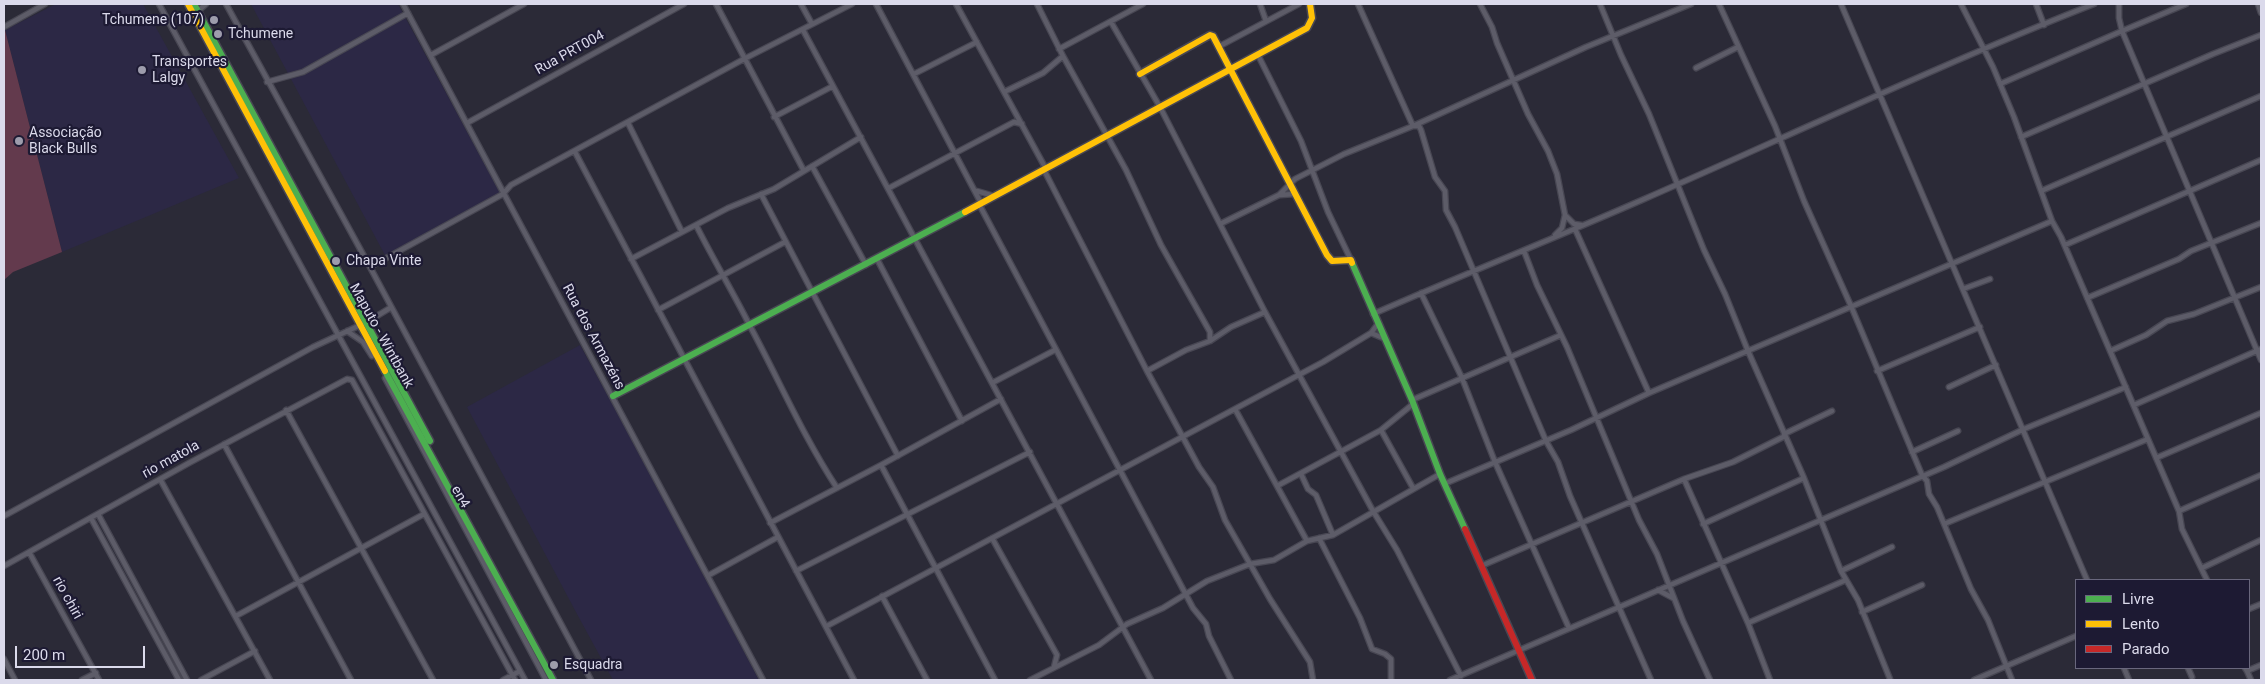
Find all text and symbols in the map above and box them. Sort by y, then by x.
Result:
place label: Tchumene (107) [102,12,204,28]
marker: Tchumene (107) [208,14,220,26]
place label: Tchumene [228,26,293,42]
street label: Rua PRT004 [533,27,607,79]
marker: Tchumene [212,28,224,40]
place label: Transportes Lalgy [152,54,227,86]
marker: Transportes Lalgy [136,64,148,76]
place label: Associação Black Bulls [29,125,102,158]
marker: Associação Black Bulls [13,135,25,147]
place label: Chapa Vinte [346,253,421,269]
marker: Chapa Vinte [330,255,342,267]
street label: Maputo - Wintbank [345,281,417,391]
street label: Rua dos Armazéns [558,281,628,393]
street label: rio matola [139,437,203,483]
street label: en4 [447,483,473,511]
street label: rio chiri [48,574,86,622]
legend [2075,579,2250,669]
text: Livre [2122,590,2154,608]
text: Lento [2122,615,2160,633]
scale bar [18,636,148,668]
text: Parado [2122,640,2170,658]
text: 200 m [23,646,65,664]
place label: Esquadra [564,657,622,673]
marker: Esquadra [548,659,560,671]

